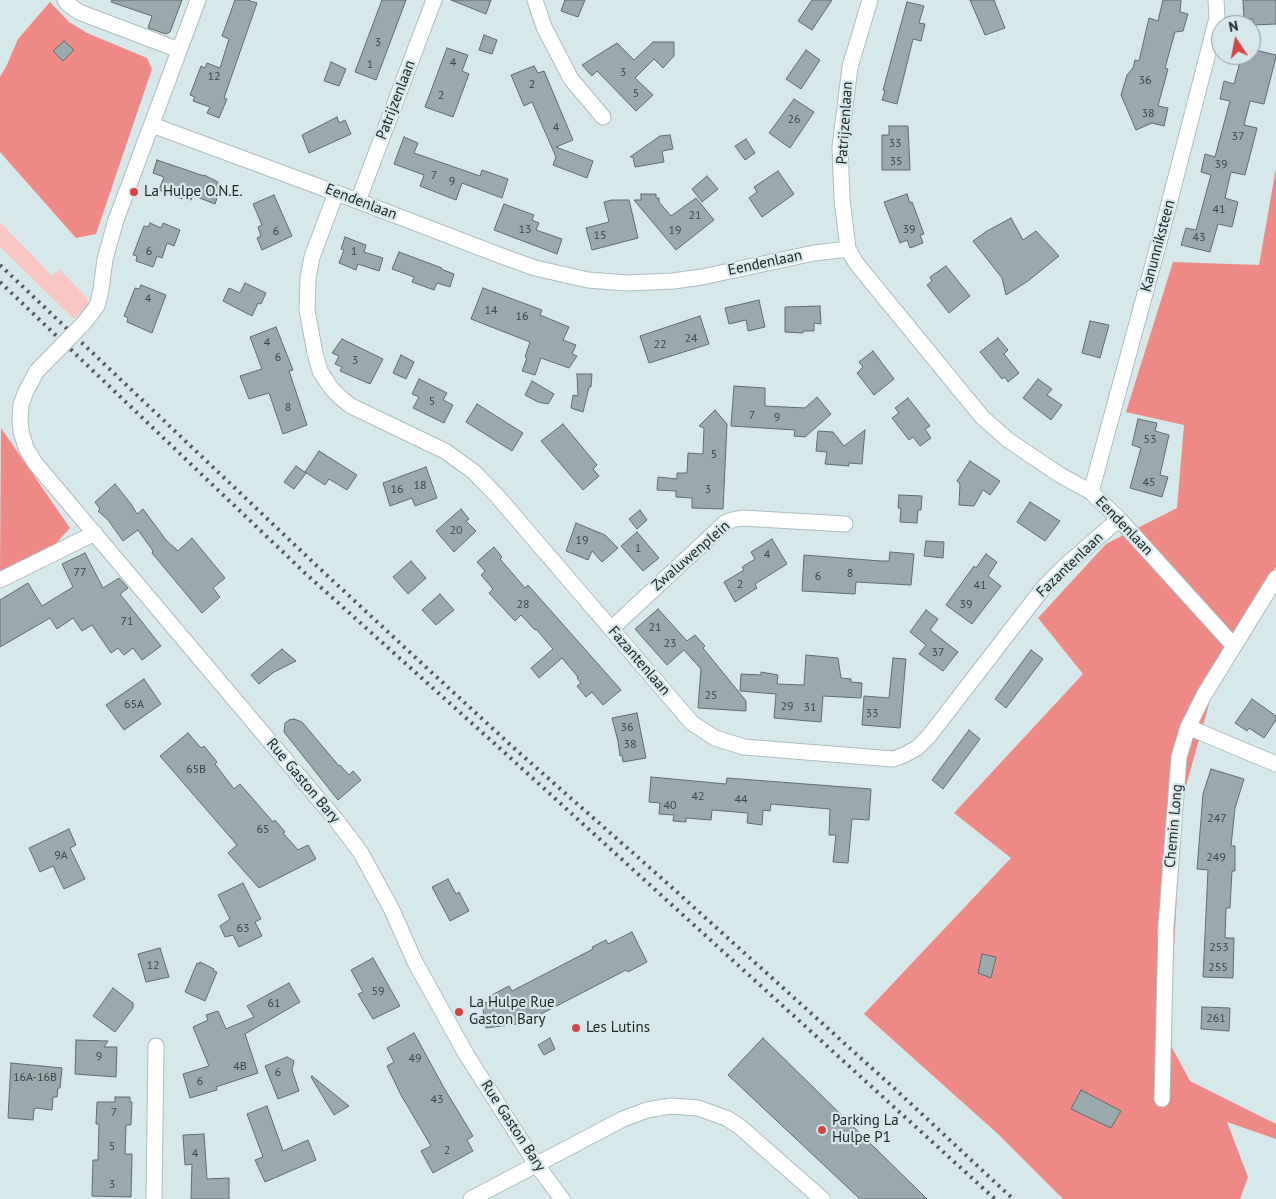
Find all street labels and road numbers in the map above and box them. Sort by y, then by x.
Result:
street label: Patrijzenlaan [373,58,419,142]
street label: Patrijzenlaan [833,81,857,165]
street label: Eendenlaan [323,180,399,224]
street label: Kanunniksteen [1137,198,1179,294]
street label: Eendenlaan [726,246,804,280]
street label: Eendenlaan [1091,493,1157,559]
street label: Zwaluwenplein [648,517,734,595]
street label: Fazantenlaan [1033,529,1107,601]
street label: Fazantenlaan [604,623,674,699]
street label: Rue Gaston Bary [262,735,344,827]
street label: Chemin Long [1161,783,1187,869]
street label: Rue Gaston Bary [477,1077,549,1175]

